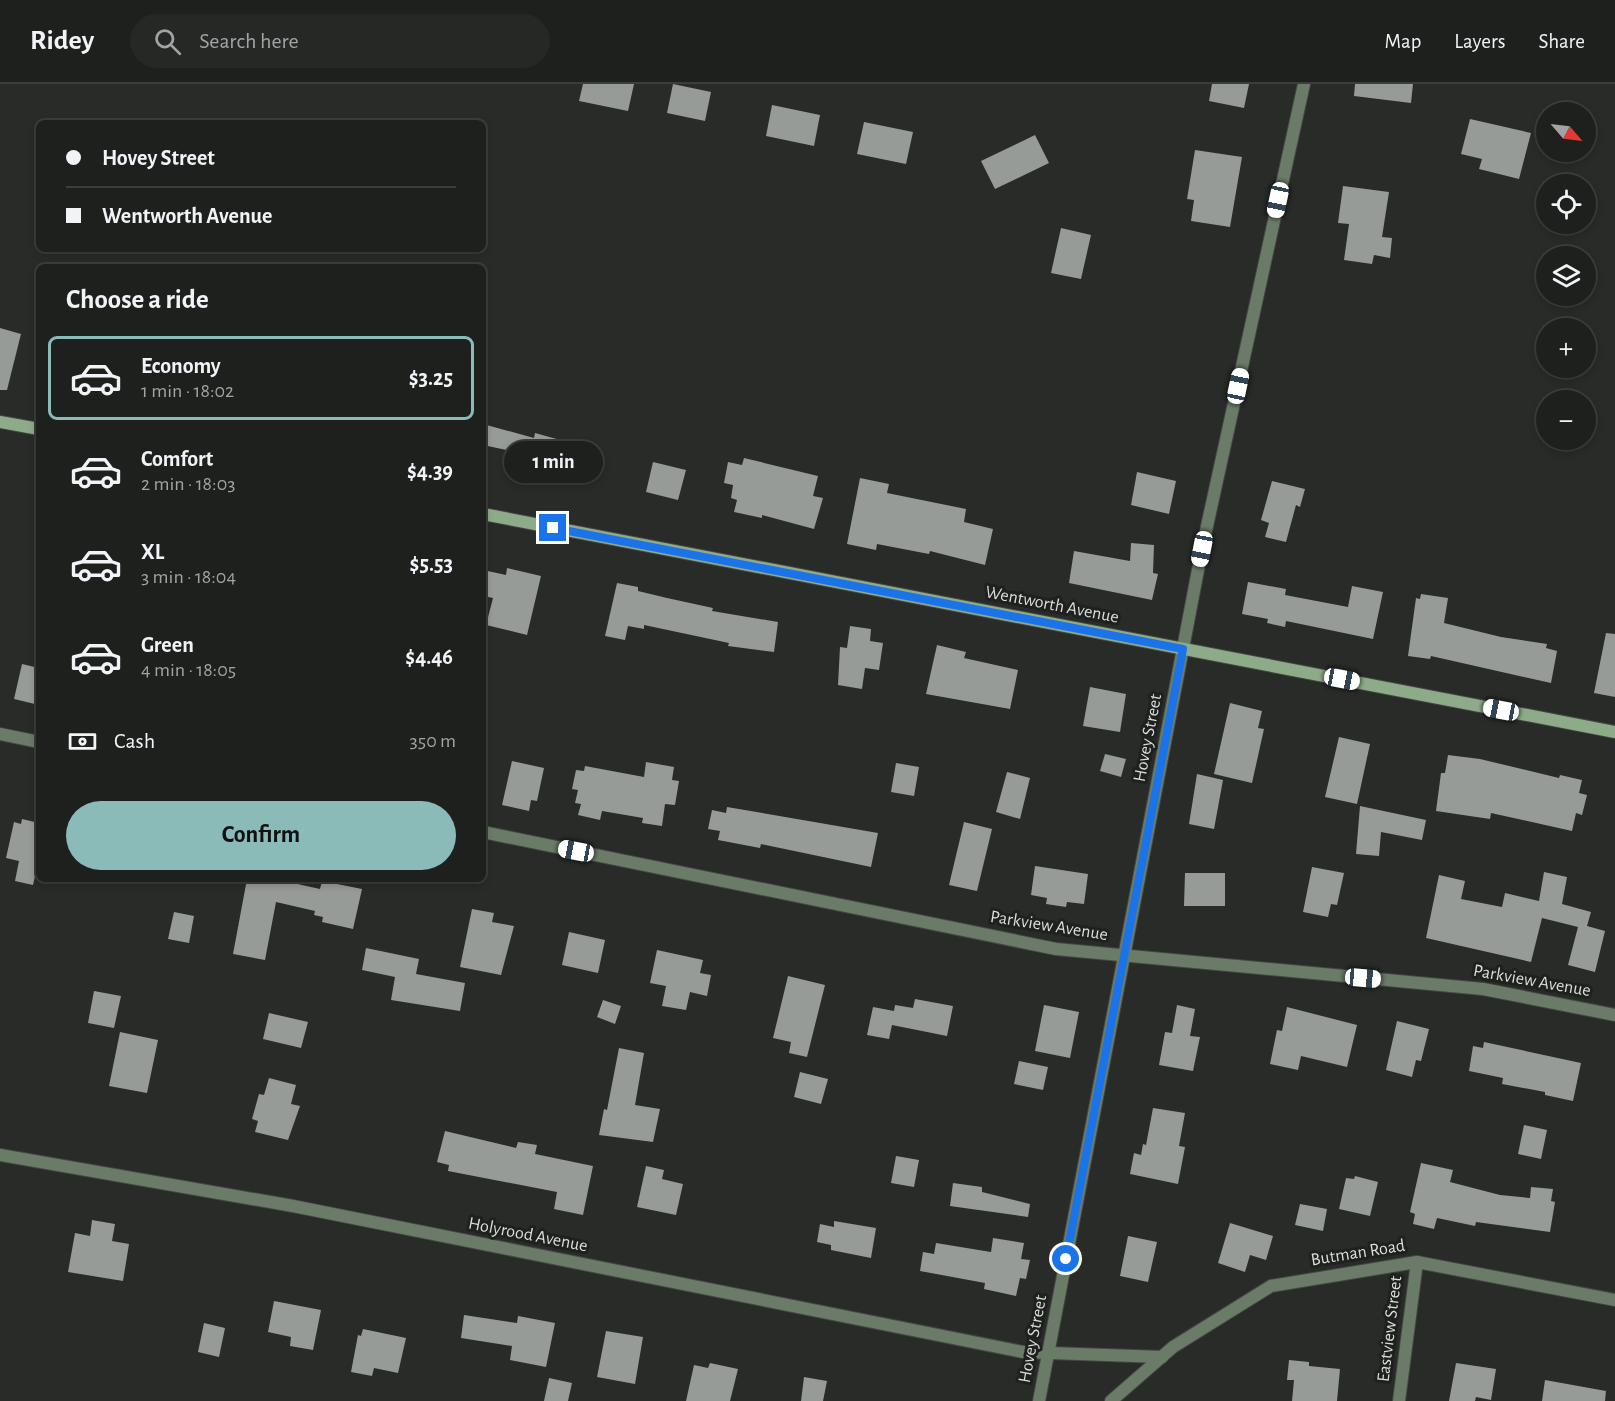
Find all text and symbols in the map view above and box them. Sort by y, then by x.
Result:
search box [130,14,550,68]
icon: search [151,25,184,58]
text: Ridey [30,27,94,55]
text: Search here [199,30,299,52]
text: Map [1385,31,1421,52]
text: Layers [1454,31,1505,52]
text: Share [1538,31,1585,52]
north arrow [1536,102,1596,162]
map controls [1536,102,1596,450]
text: Hovey Street [102,147,215,169]
button: locate [1536,174,1596,234]
car [1265,181,1291,219]
text: Wentworth Avenue [102,205,272,227]
button: layers [1536,246,1596,306]
text: Choose a ride [66,286,209,313]
button: + [1536,318,1596,378]
icon: car [69,351,123,405]
text: Economy [141,355,221,377]
text: $3.25 [409,367,453,389]
car [1225,367,1251,405]
text: 1 min · 18:02 [141,381,234,401]
button: − [1536,390,1596,450]
callout: 1 min [504,441,602,483]
icon: car [69,444,123,498]
text: Comfort [141,448,213,470]
text: 1 min [532,452,575,472]
text: $4.39 [407,460,453,482]
text: 2 min · 18:03 [141,474,235,494]
route end [539,514,566,541]
car [1190,530,1214,568]
icon: car [69,537,123,591]
text: XL [141,541,164,563]
text: $5.53 [410,553,453,575]
text: 3 min · 18:04 [141,567,236,587]
street label: Wentworth Avenue [984,583,1120,627]
icon: car [69,630,123,684]
text: Green [141,634,194,656]
text: $4.46 [405,646,453,668]
text: 4 min · 18:05 [141,660,236,680]
car [1323,667,1361,691]
street label: Hovey Street [1131,692,1165,784]
car [1482,698,1520,722]
icon: cash [66,725,99,758]
text: Cash [114,730,155,752]
text: 350 m [410,731,456,751]
button: Confirm [66,801,456,870]
car [557,839,595,863]
street label: Parkview Avenue [989,908,1109,944]
street label: Parkview Avenue [1472,962,1592,1000]
car [1344,967,1382,989]
street label: Holyrood Avenue [467,1215,589,1255]
street label: Butman Road [1310,1237,1406,1269]
route start [1052,1245,1079,1272]
street label: Eastview Street [1375,1275,1405,1383]
street label: Hovey Street [1016,1293,1050,1385]

